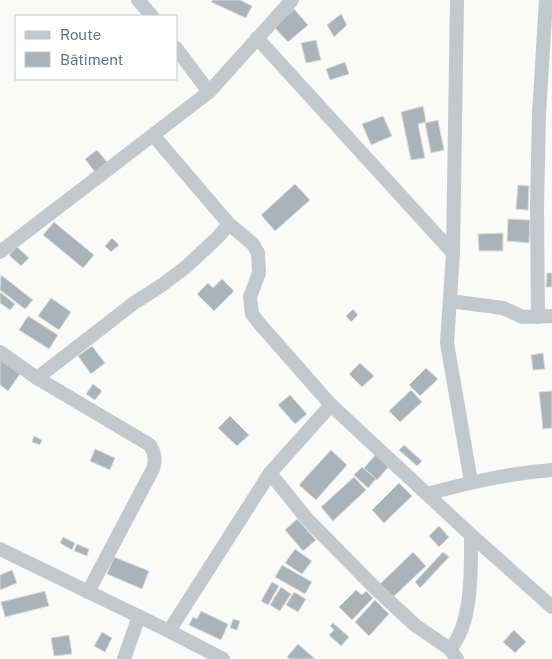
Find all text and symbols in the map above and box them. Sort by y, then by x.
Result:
legend [15,15,178,80]
text: Route [60,26,101,43]
text: Bâtiment [60,51,123,68]

